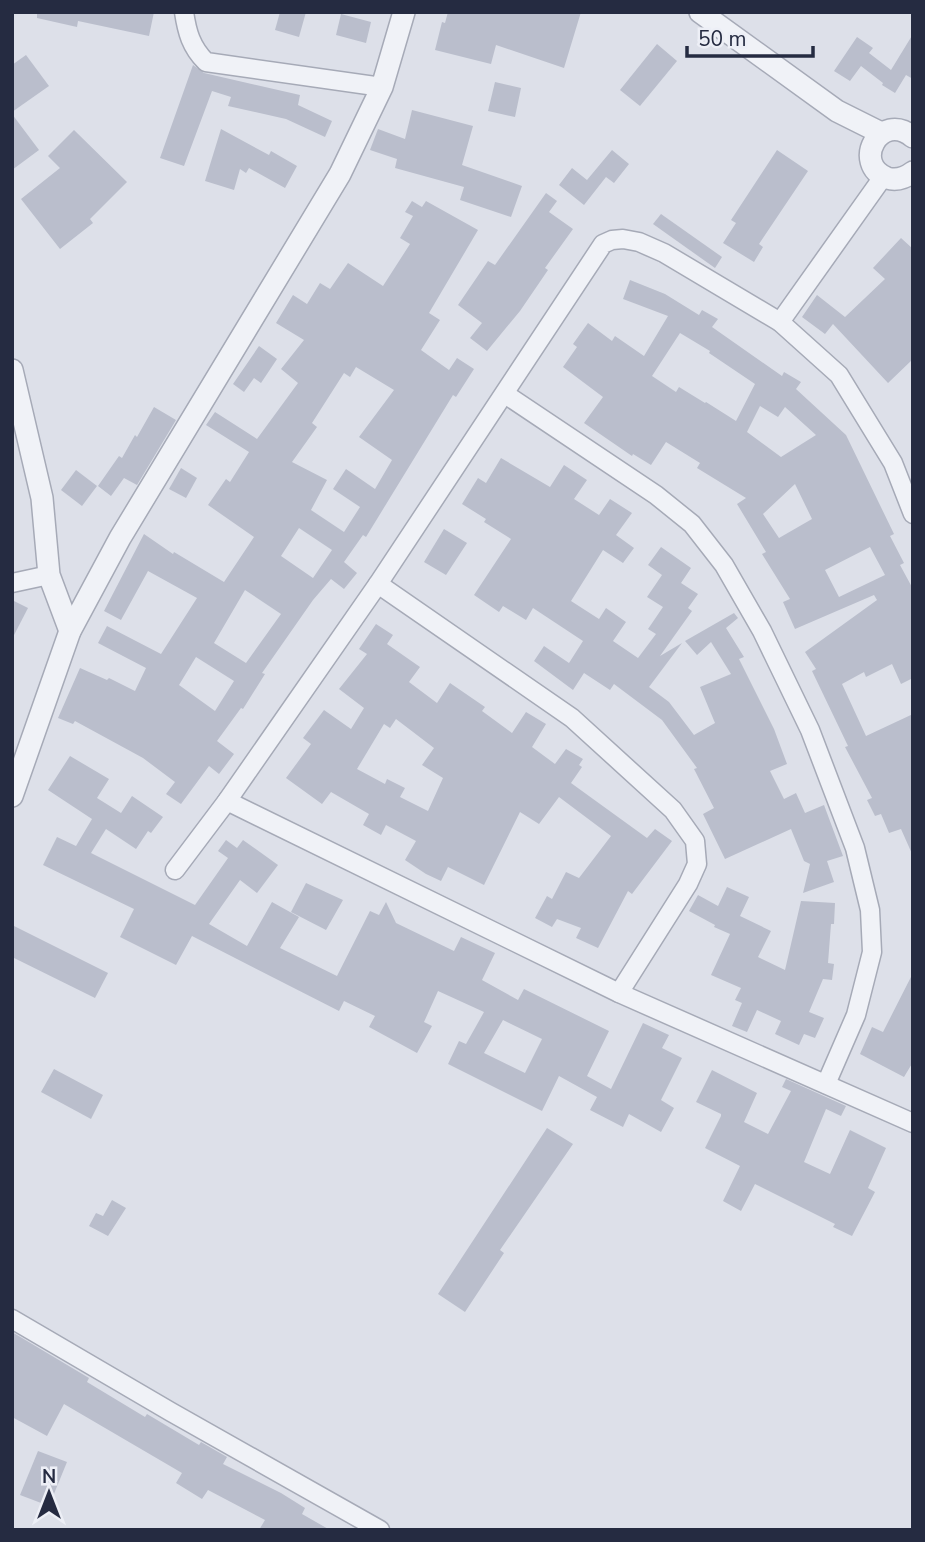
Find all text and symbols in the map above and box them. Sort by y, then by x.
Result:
scale bar [687,14,813,58]
text: 50 m [698,25,747,53]
north arrow [14,1458,84,1528]
text: N [42,1464,56,1490]

